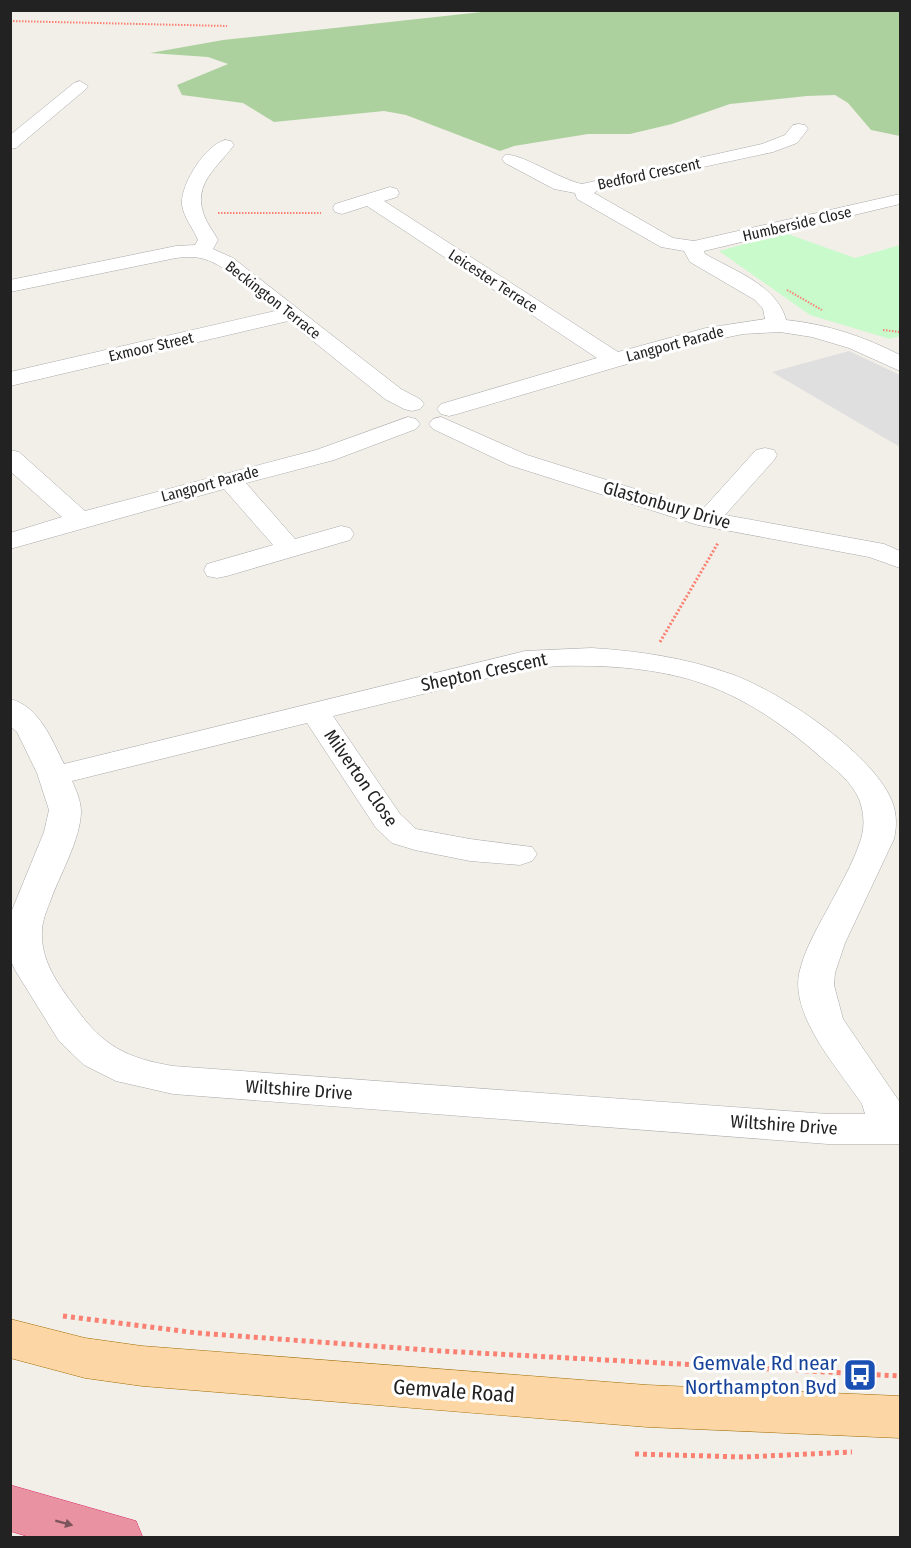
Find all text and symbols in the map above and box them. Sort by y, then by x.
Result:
street label: Bedford Crescent [596,154,702,194]
street label: Humberside Close [741,203,853,245]
street label: Leicester Terrace [445,245,541,317]
street label: Beckington Terrace [222,257,324,343]
street label: Langport Parade [624,322,726,366]
street label: Exmoor Street [107,328,195,366]
street label: Langport Parade [159,462,261,506]
street label: Glastonbury Drive [601,476,733,534]
street label: Shepton Crescent [419,648,549,696]
street label: Milverton Close [319,725,403,831]
street label: Wiltshire Drive [245,1075,353,1105]
street label: Wiltshire Drive [730,1110,838,1140]
place label: Gemvale Rd near Northampton Bvd [685,1350,838,1400]
bus stop icon: Gemvale Rd near Northampton Bvd [842,1357,878,1393]
street label: Gemvale Road [392,1374,516,1408]
one-way arrow [56,1519,74,1528]

